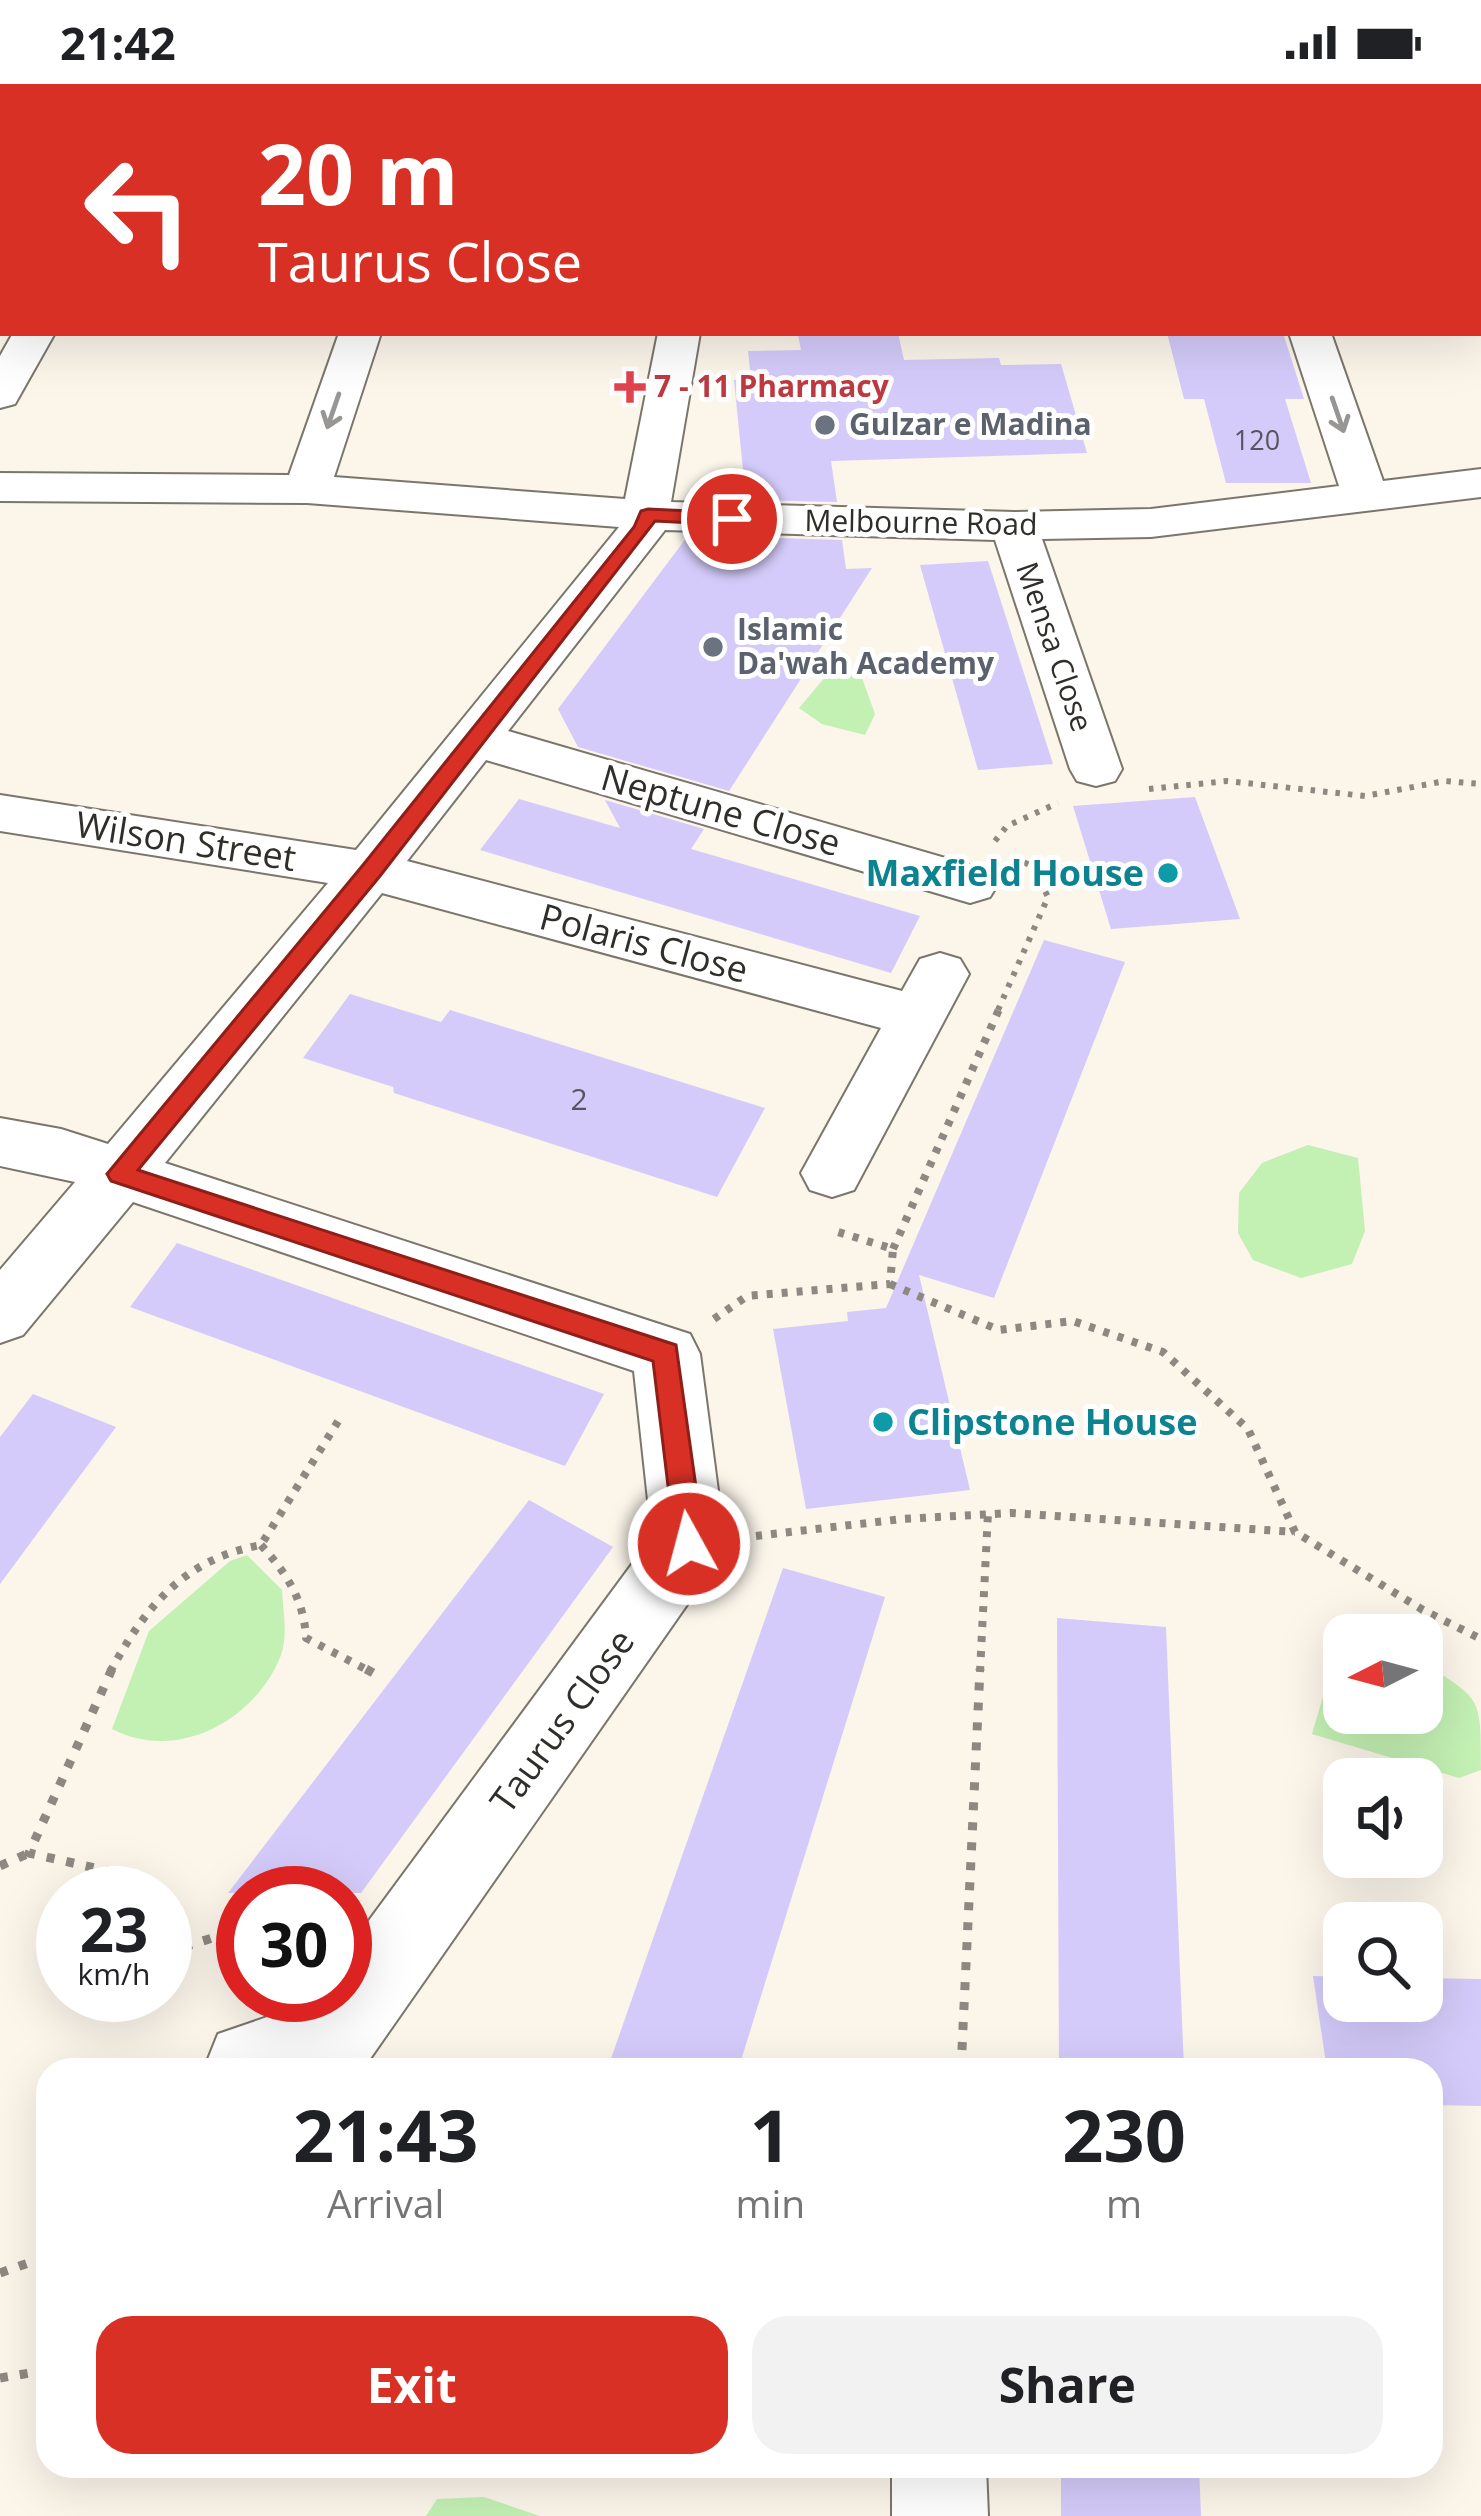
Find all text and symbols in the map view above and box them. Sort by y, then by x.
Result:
text: 21:42 [60,12,176,73]
text: 20 m [258,115,458,230]
icon: left [60,132,216,288]
text: Taurus Close [258,224,582,298]
place label: 7 - 11 Pharmacy [654,365,890,406]
marker: 7 - 11 Pharmacy [617,374,643,400]
one-way arrow [321,391,343,429]
one-way arrow [1329,396,1350,433]
place label: Gulzar e Madina [849,403,1092,444]
marker: Gulzar e Madina [812,412,838,438]
house number: 120 [1234,421,1280,458]
pin [681,468,783,570]
icon: arrive [699,486,765,552]
street label: Melbourne Road [804,499,1038,544]
street label: Mensa Close [1007,556,1104,737]
place label: Islamic Da'wah Academy [737,608,995,683]
marker: Islamic Da'wah Academy [700,634,726,660]
street label: Neptune Close [596,752,846,867]
street label: Wilson Street [73,799,300,882]
place label: Maxfield House [866,848,1144,897]
marker: Maxfield House [1155,860,1181,886]
street label: Polaris Close [535,891,754,994]
house number: 2 [570,1078,588,1119]
place label: Clipstone House [907,1397,1197,1446]
marker: Clipstone House [870,1409,896,1435]
position arrow [626,1481,752,1607]
north arrow [1323,1614,1443,1734]
map controls [1323,1614,1443,2022]
street label: Taurus Close [478,1619,645,1822]
button: sound [1323,1758,1443,1878]
speed limit sign: 30 [216,1866,372,2022]
text: 23 [80,1888,148,1970]
button: search [1323,1902,1443,2022]
text: km/h [78,1953,150,1994]
text: 21:43 [293,2085,478,2183]
text: 1 [750,2085,791,2183]
text: 230 [1062,2085,1186,2183]
text: Arrival [327,2176,444,2229]
text: min [735,2176,805,2229]
text: m [1106,2176,1142,2229]
button: Exit [96,2316,728,2454]
button: Share [752,2316,1383,2454]

